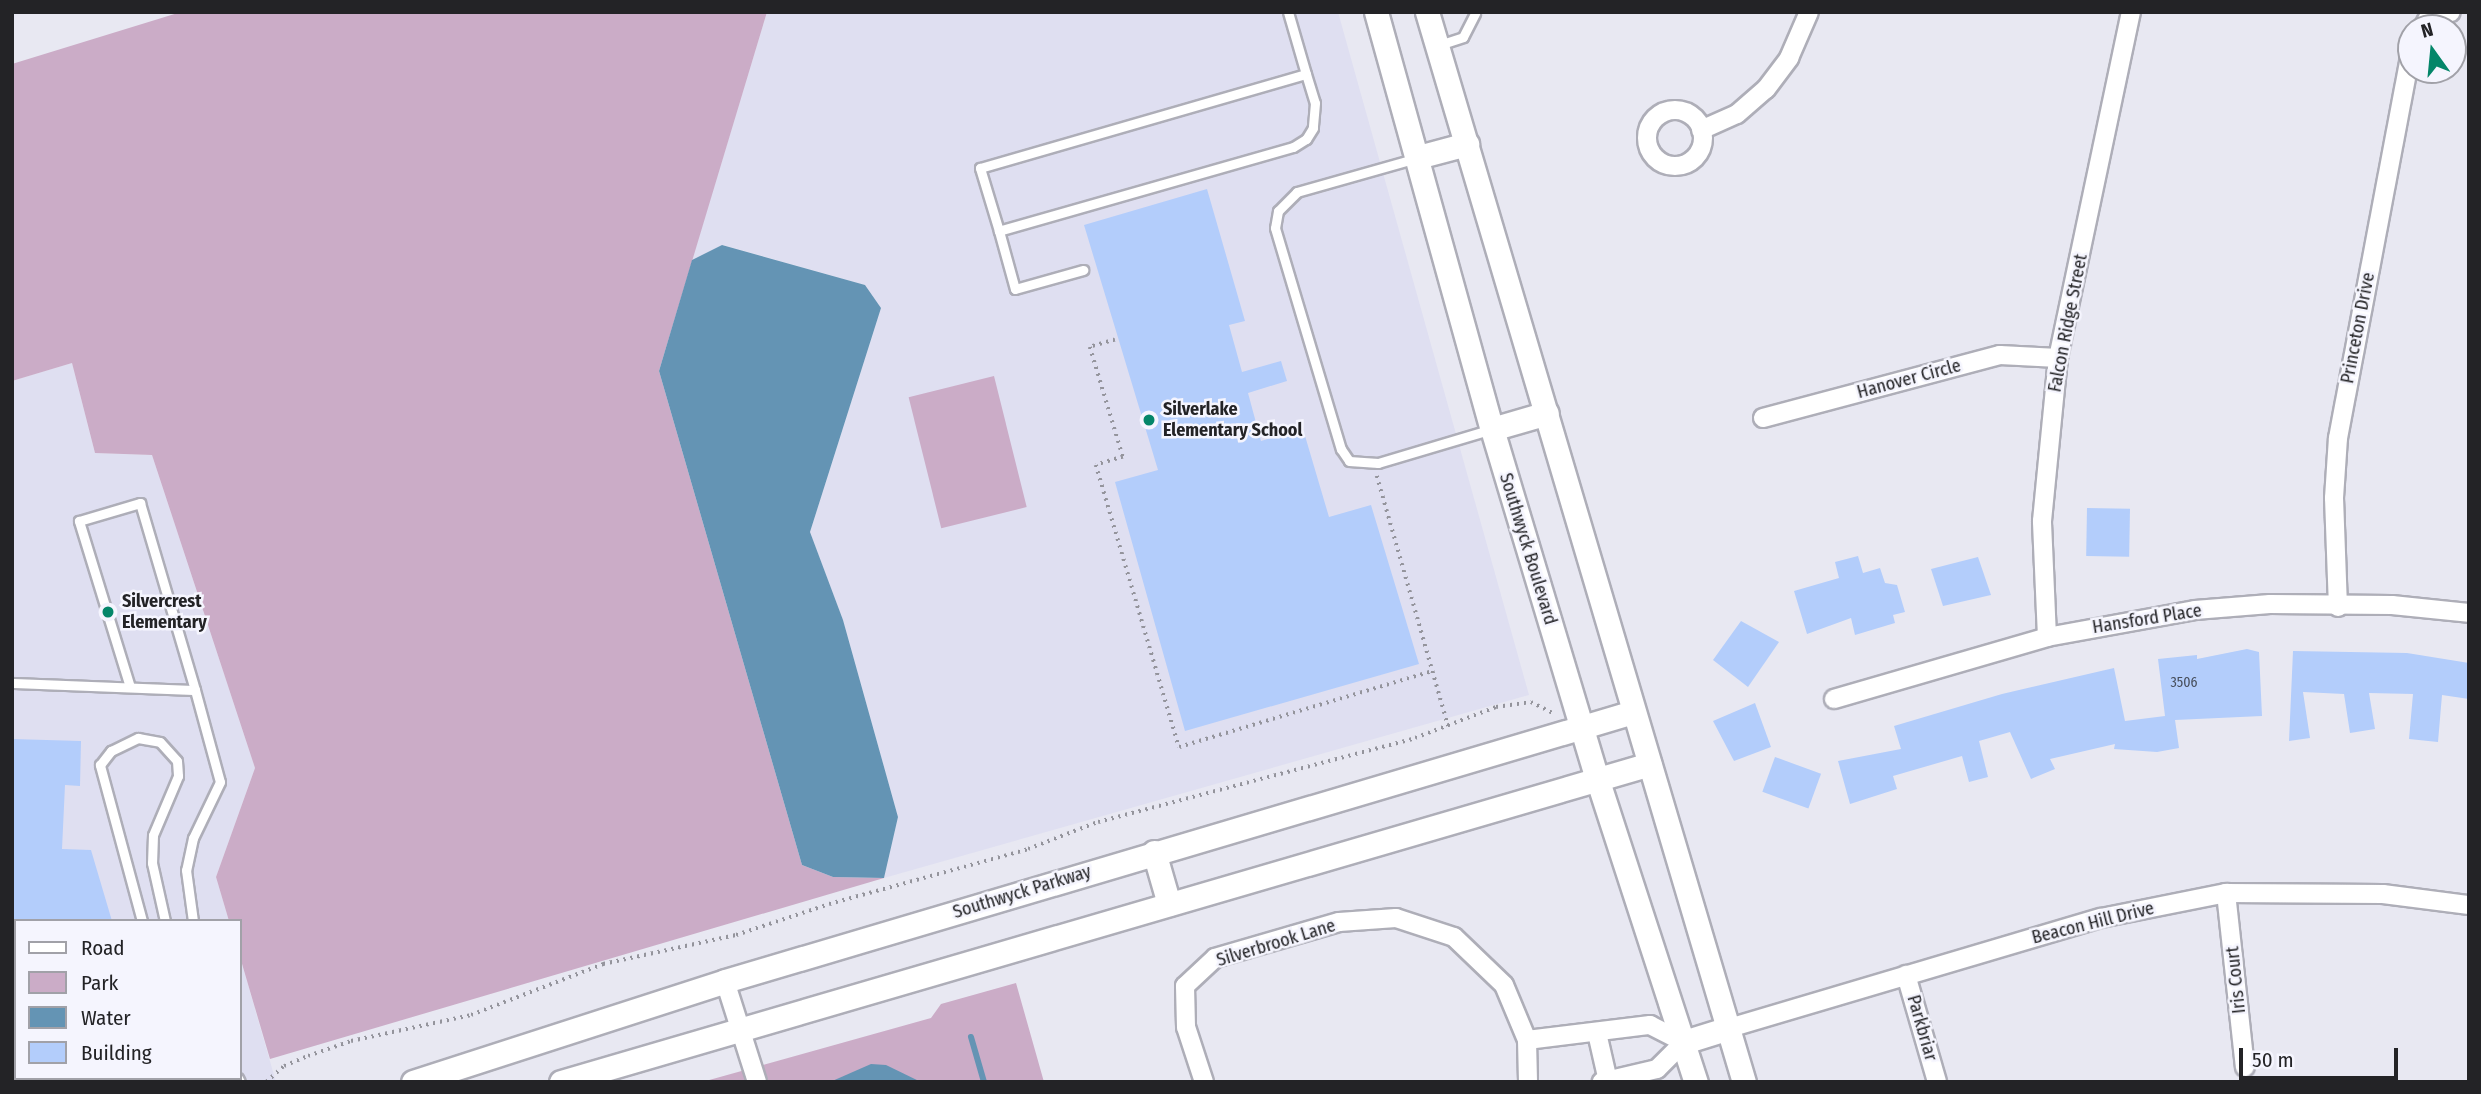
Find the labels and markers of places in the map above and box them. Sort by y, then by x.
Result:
place label: Silverlake Elementary School [1163,399,1302,442]
marker: Silverlake Elementary School [1141,412,1157,428]
place label: Silvercrest Elementary [122,591,207,634]
marker: Silvercrest Elementary [100,604,116,620]

